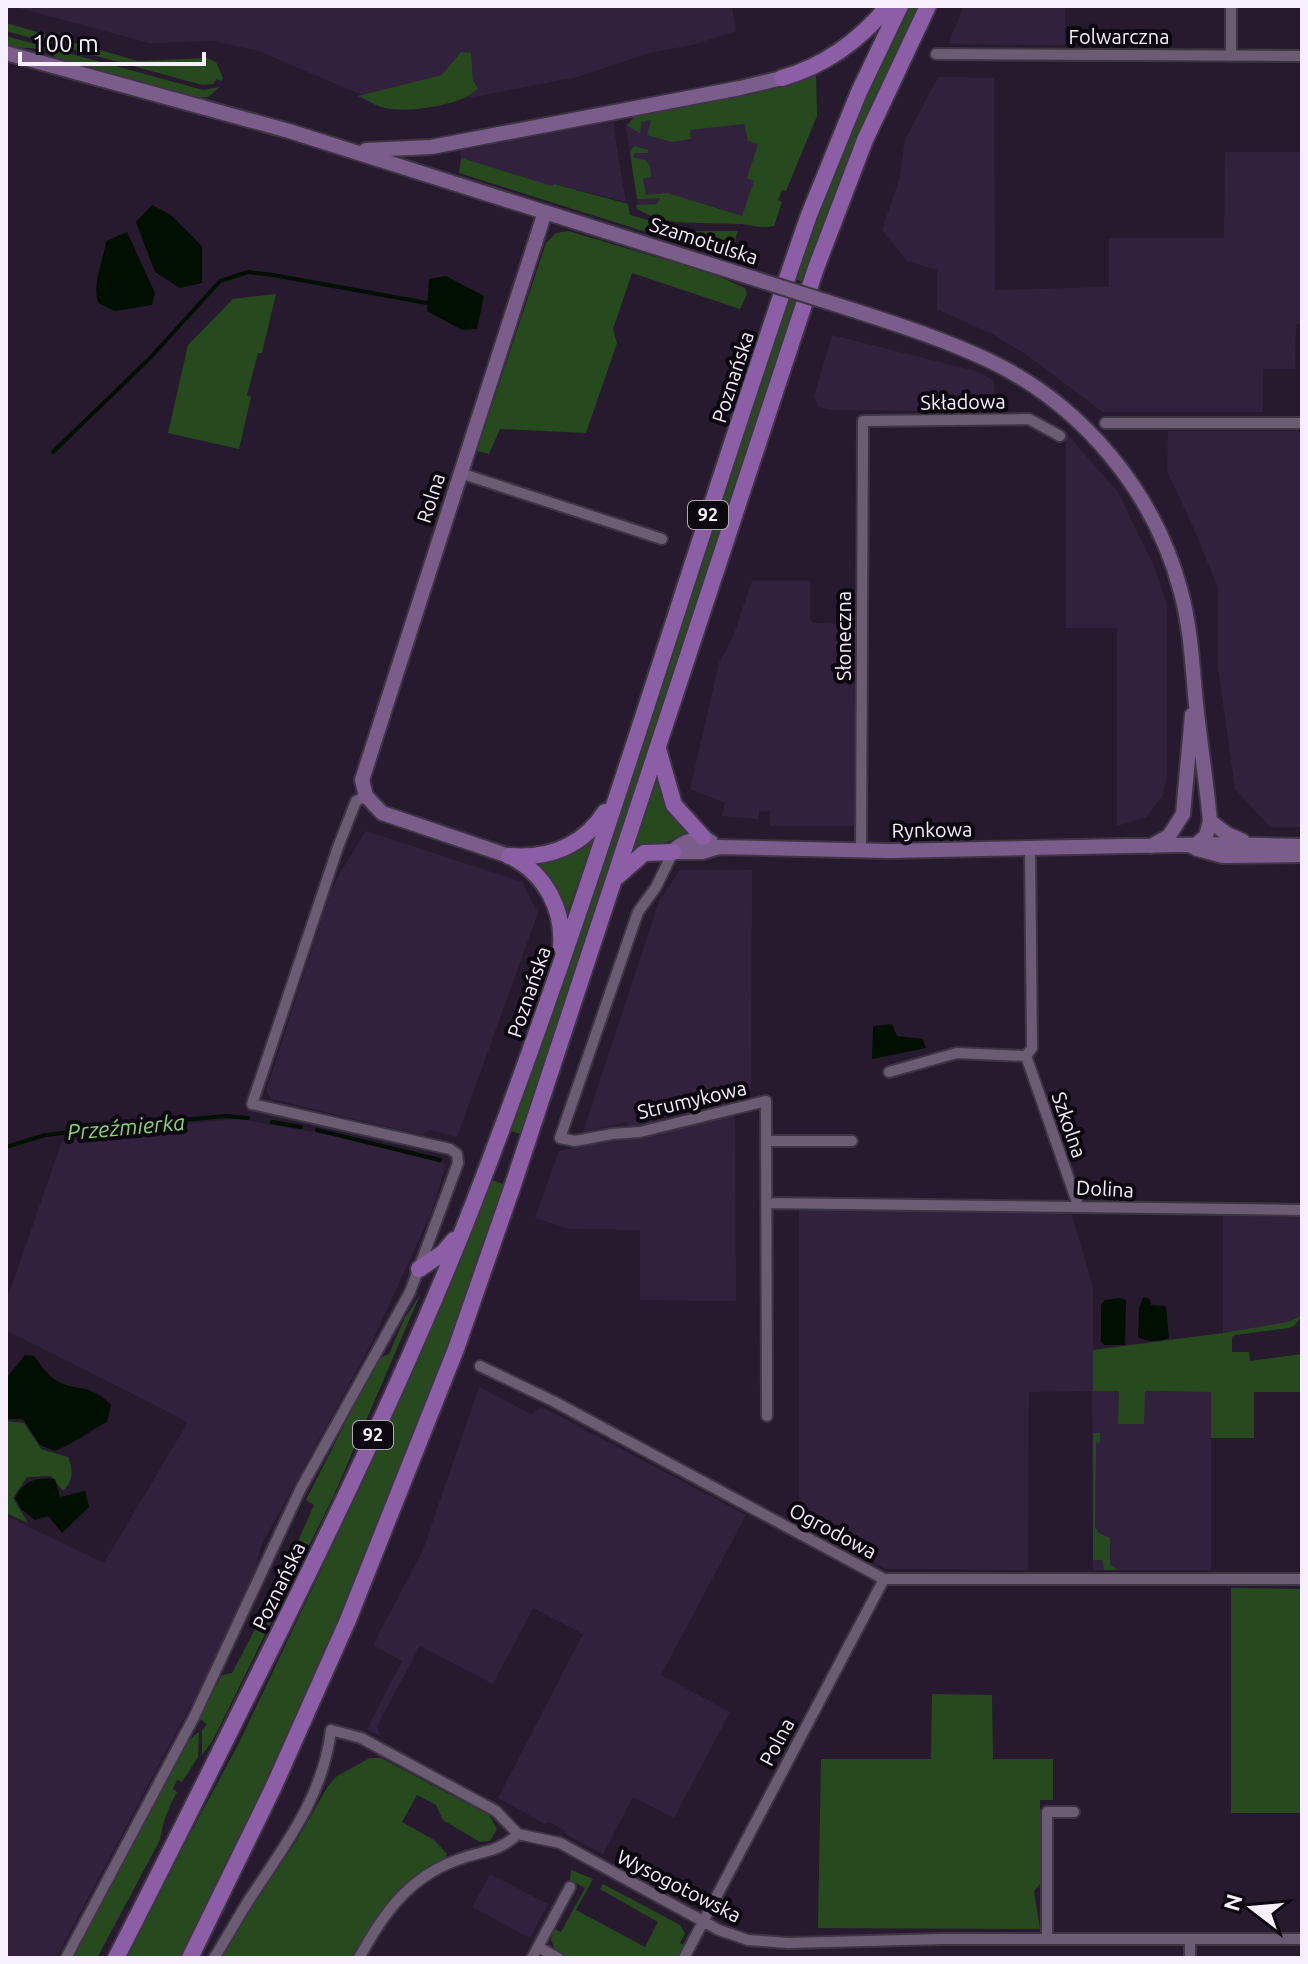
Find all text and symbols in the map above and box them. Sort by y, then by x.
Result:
scale bar [20,16,204,66]
street label: Folwarczna [1069,25,1169,48]
text: 100 m [32,30,99,57]
street label: Szamotulska [647,212,761,269]
street label: Poznańska [707,328,758,425]
street label: Składowa [920,389,1006,414]
street label: Rolna [412,470,449,526]
road number: 92 [688,501,728,529]
street label: Słoneczna [832,591,855,681]
street label: Rynkowa [891,817,973,842]
street label: Poznańska [502,943,555,1040]
street label: Strumykowa [635,1076,749,1123]
street label: Szkolna [1048,1089,1091,1161]
water label: Przeźmierka [66,1109,186,1144]
street label: Dolina [1076,1176,1134,1201]
road number: 92 [353,1421,393,1449]
street label: Ogrodowa [786,1498,881,1563]
street label: Poznańska [247,1538,310,1633]
street label: Polna [755,1714,799,1769]
street label: Wysogotowska [614,1844,745,1927]
north arrow [1212,1868,1292,1948]
text: N [1218,1891,1247,1914]

